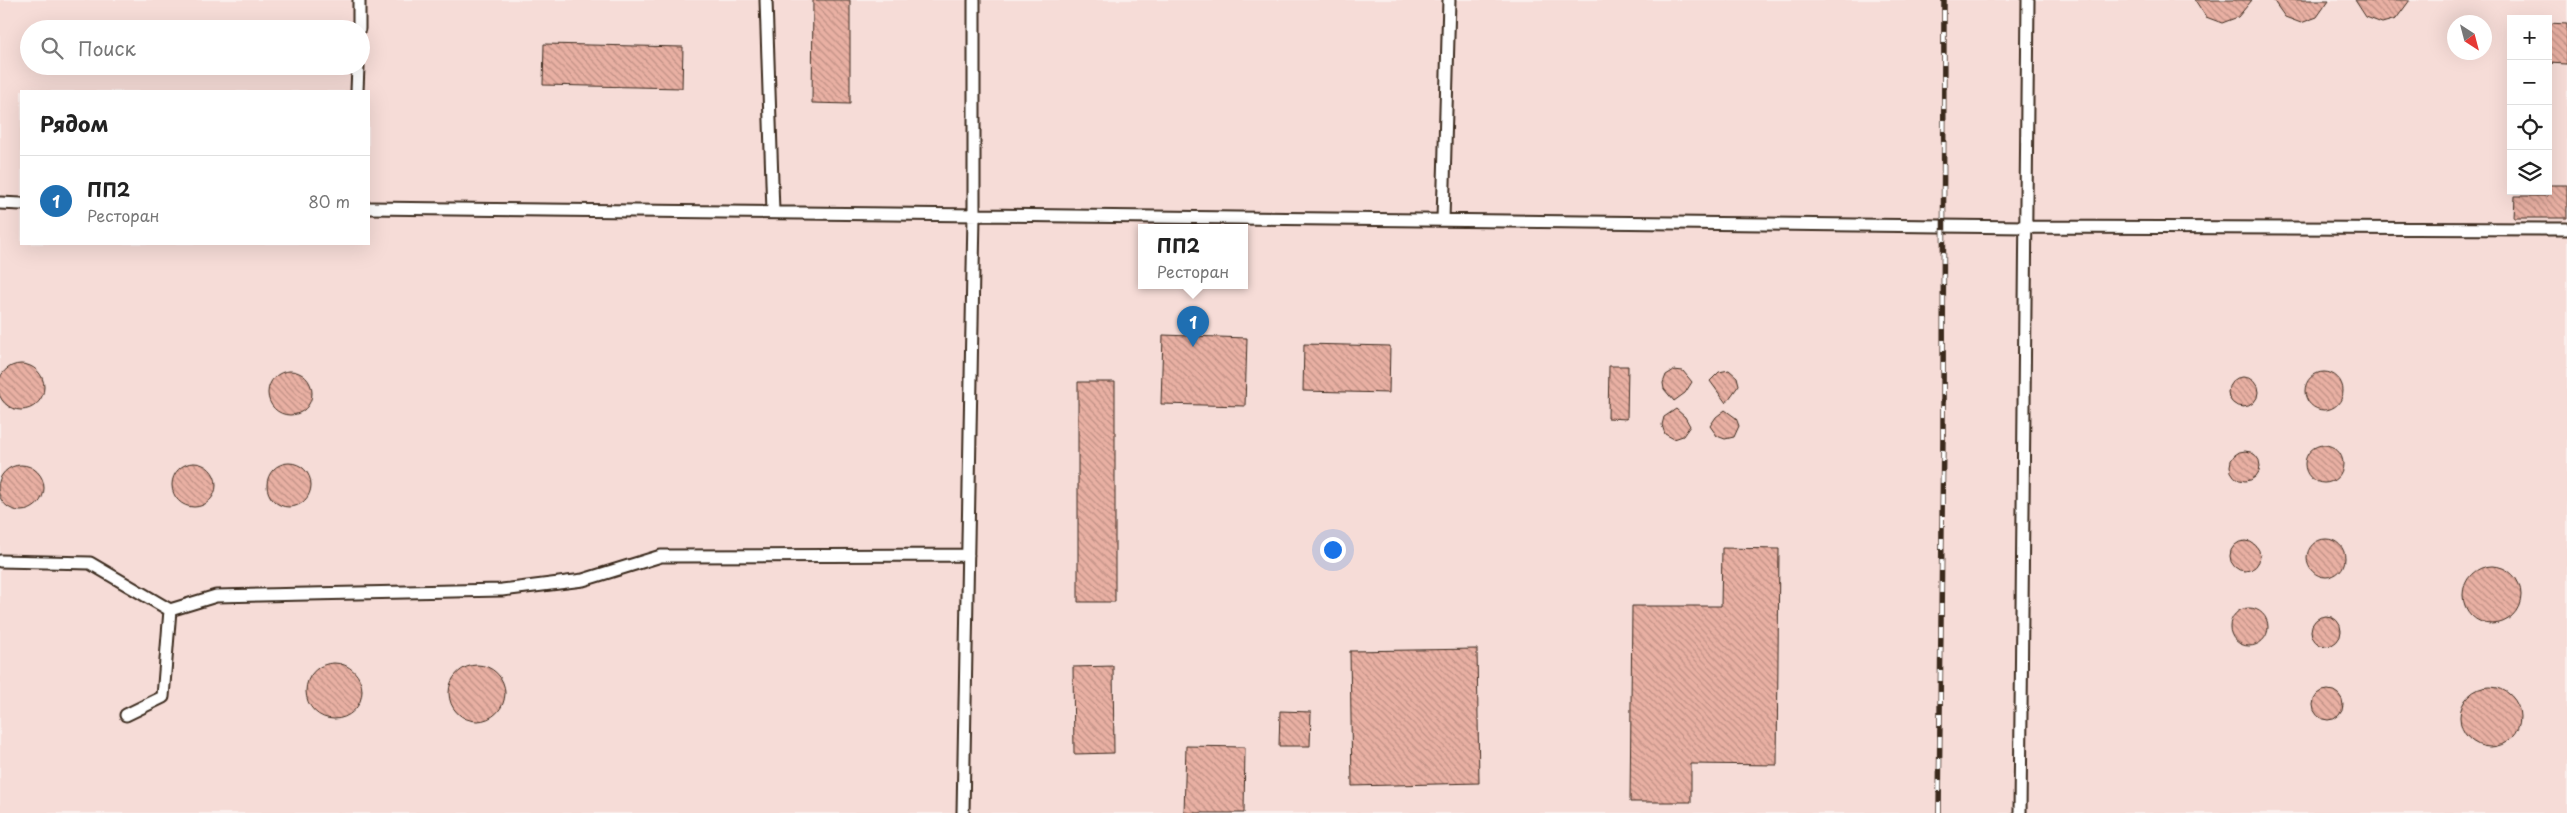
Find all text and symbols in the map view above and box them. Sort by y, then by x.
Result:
north arrow [2447,15,2492,60]
map controls [2507,15,2552,195]
button: + [2507,15,2552,60]
search box [20,20,370,75]
icon: search [38,34,66,62]
text: Поиск [78,34,136,62]
button: − [2507,60,2552,105]
button: locate [2507,105,2552,150]
text: Рядом [40,107,108,139]
button: layers [2507,150,2552,195]
text: ПП2 [87,175,130,203]
text: 1 [52,189,60,213]
text: 80 m [308,189,350,213]
text: Ресторан [87,203,160,227]
popup [1138,224,1248,289]
text: ПП2 [1157,231,1200,259]
text: Ресторан [1157,259,1229,283]
pin: 1 [1177,306,1209,347]
your location [1320,537,1346,563]

